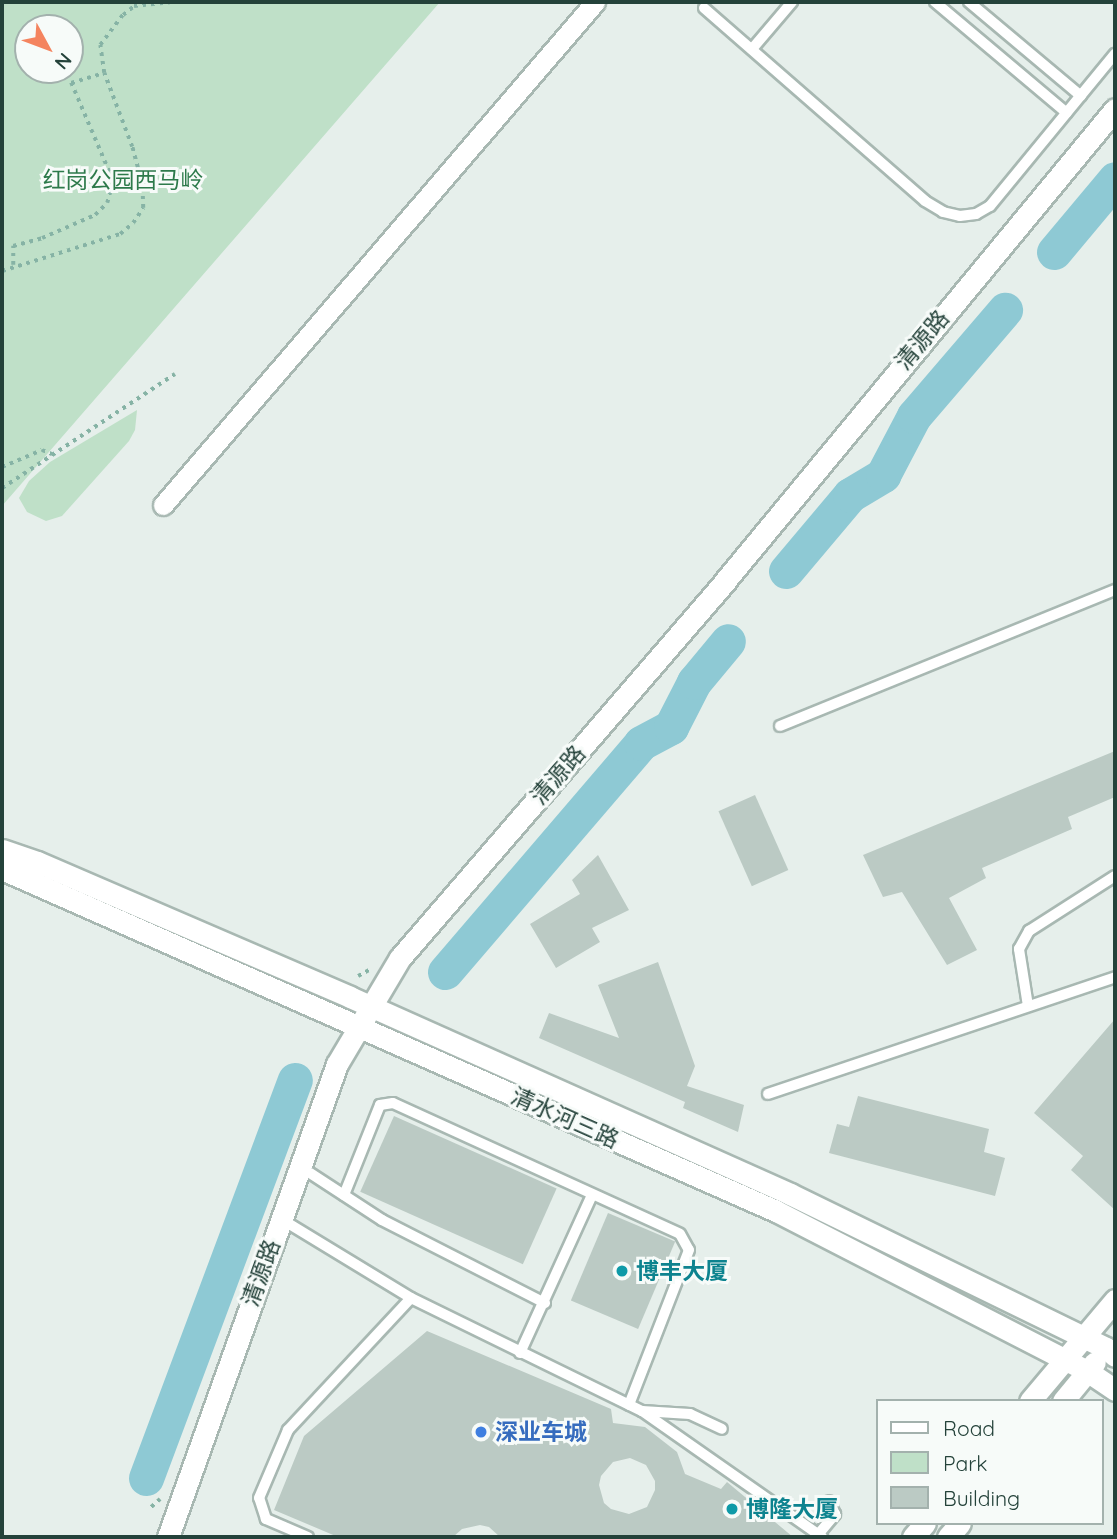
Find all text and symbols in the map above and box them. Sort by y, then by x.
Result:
north arrow [14,14,84,84]
text: N [50,48,77,75]
park label: 红岗公园西马岭 [43,166,203,194]
street label: 清源路 [889,305,955,375]
street label: 清源路 [525,740,591,810]
street label: 清水河三路 [507,1082,623,1154]
street label: 清源路 [236,1236,286,1310]
place label: 博丰大厦 [636,1257,728,1285]
marker: 博丰大厦 [614,1263,630,1279]
legend [876,1399,1103,1525]
text: Road [943,1415,995,1441]
place label: 深业车城 [495,1418,587,1446]
marker: 深业车城 [473,1424,489,1440]
text: Park [943,1450,987,1476]
text: Building [943,1485,1020,1511]
place label: 博隆大厦 [746,1495,838,1523]
marker: 博隆大厦 [724,1501,740,1517]

